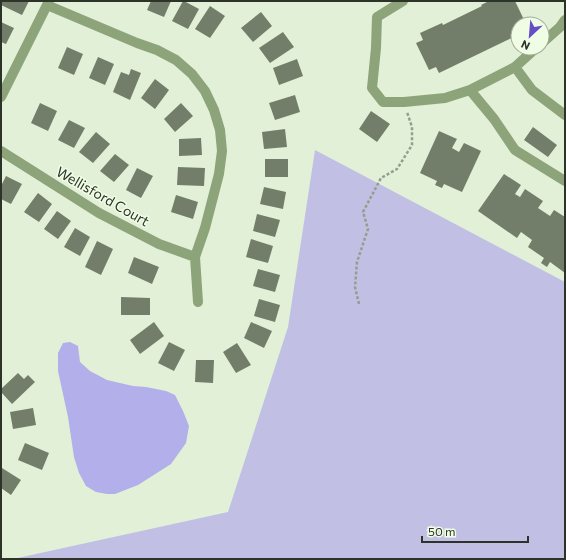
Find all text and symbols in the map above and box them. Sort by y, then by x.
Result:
north arrow [510,16,550,56]
text: N [519,38,532,53]
street label: Wellisford Court [53,163,153,230]
scale bar [422,518,528,544]
text: 50 m [428,524,456,538]

